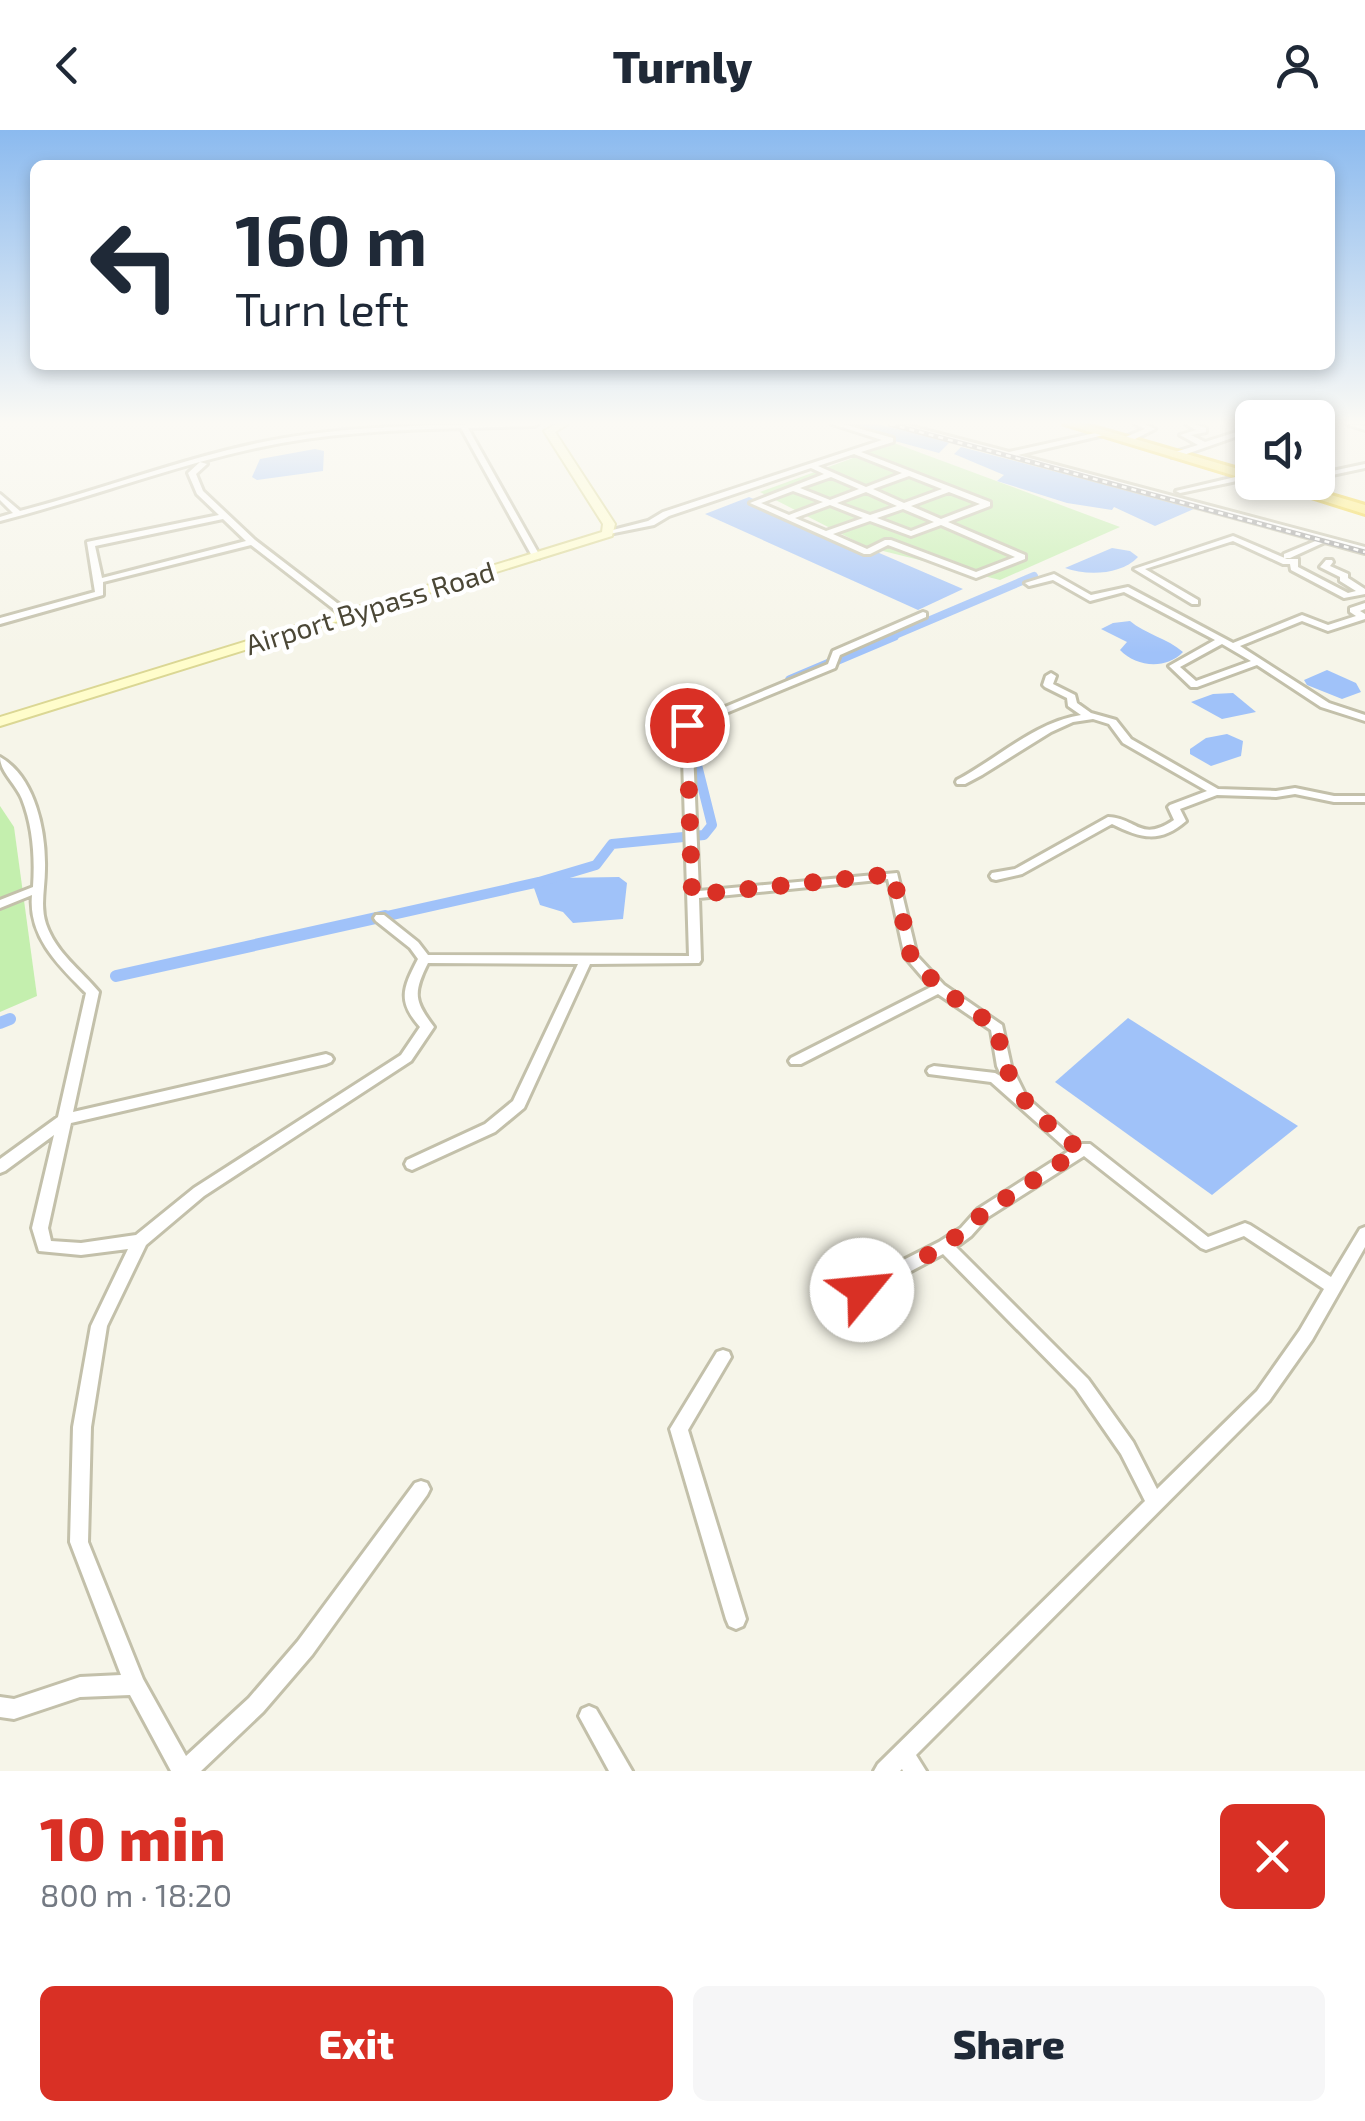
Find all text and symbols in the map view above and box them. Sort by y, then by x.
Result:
icon: back [40,38,95,93]
text: Turnly [613,38,752,92]
icon: person [1270,38,1325,93]
text: 160 m [235,196,428,280]
icon: left [70,200,200,330]
text: Turn left [235,281,409,335]
map controls [1235,400,1335,500]
button: sound [1235,400,1335,500]
street label: Airport Bypass Road [241,553,498,661]
pin [645,683,730,768]
icon: arrive [660,698,715,753]
position arrow [810,1238,914,1342]
text: 10 min [40,1801,226,1873]
button: close [1220,1804,1325,1909]
text: 800 m · 18:20 [40,1875,232,1913]
button: Exit [40,1986,673,2101]
button: Share [693,1986,1325,2101]

